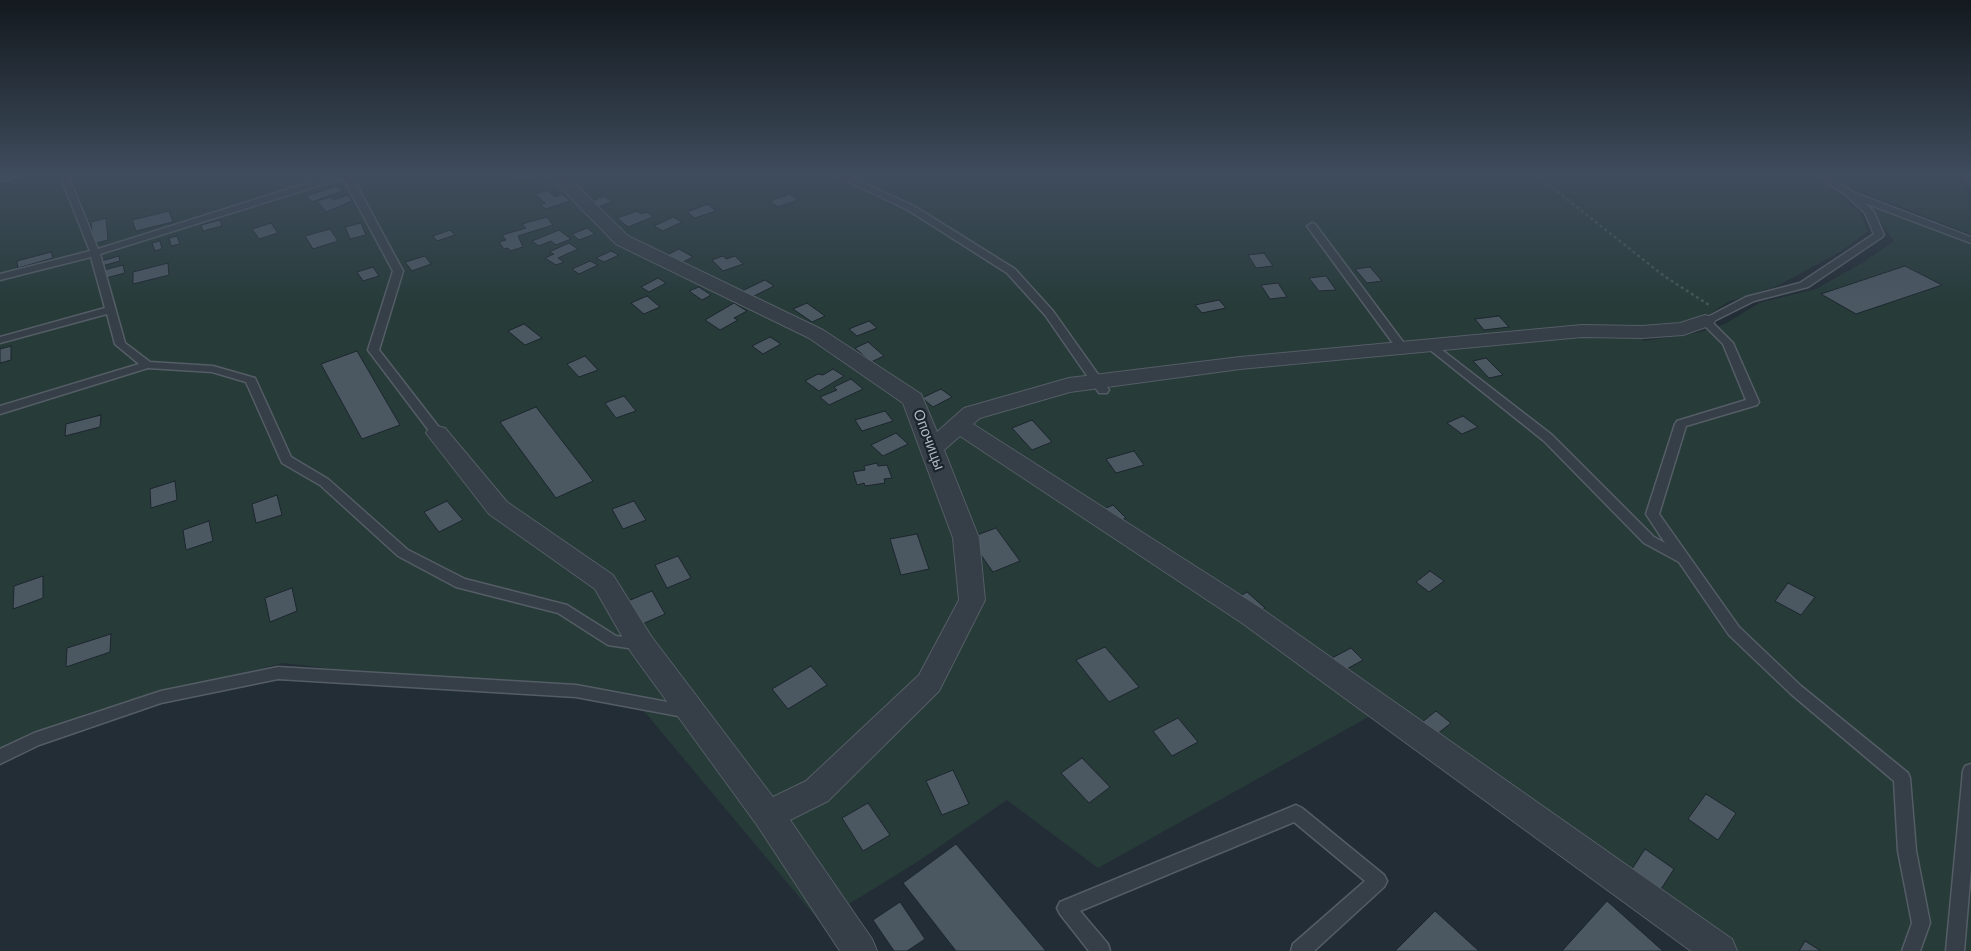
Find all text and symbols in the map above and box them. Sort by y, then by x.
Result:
street label: Опочицы [908,407,948,473]

